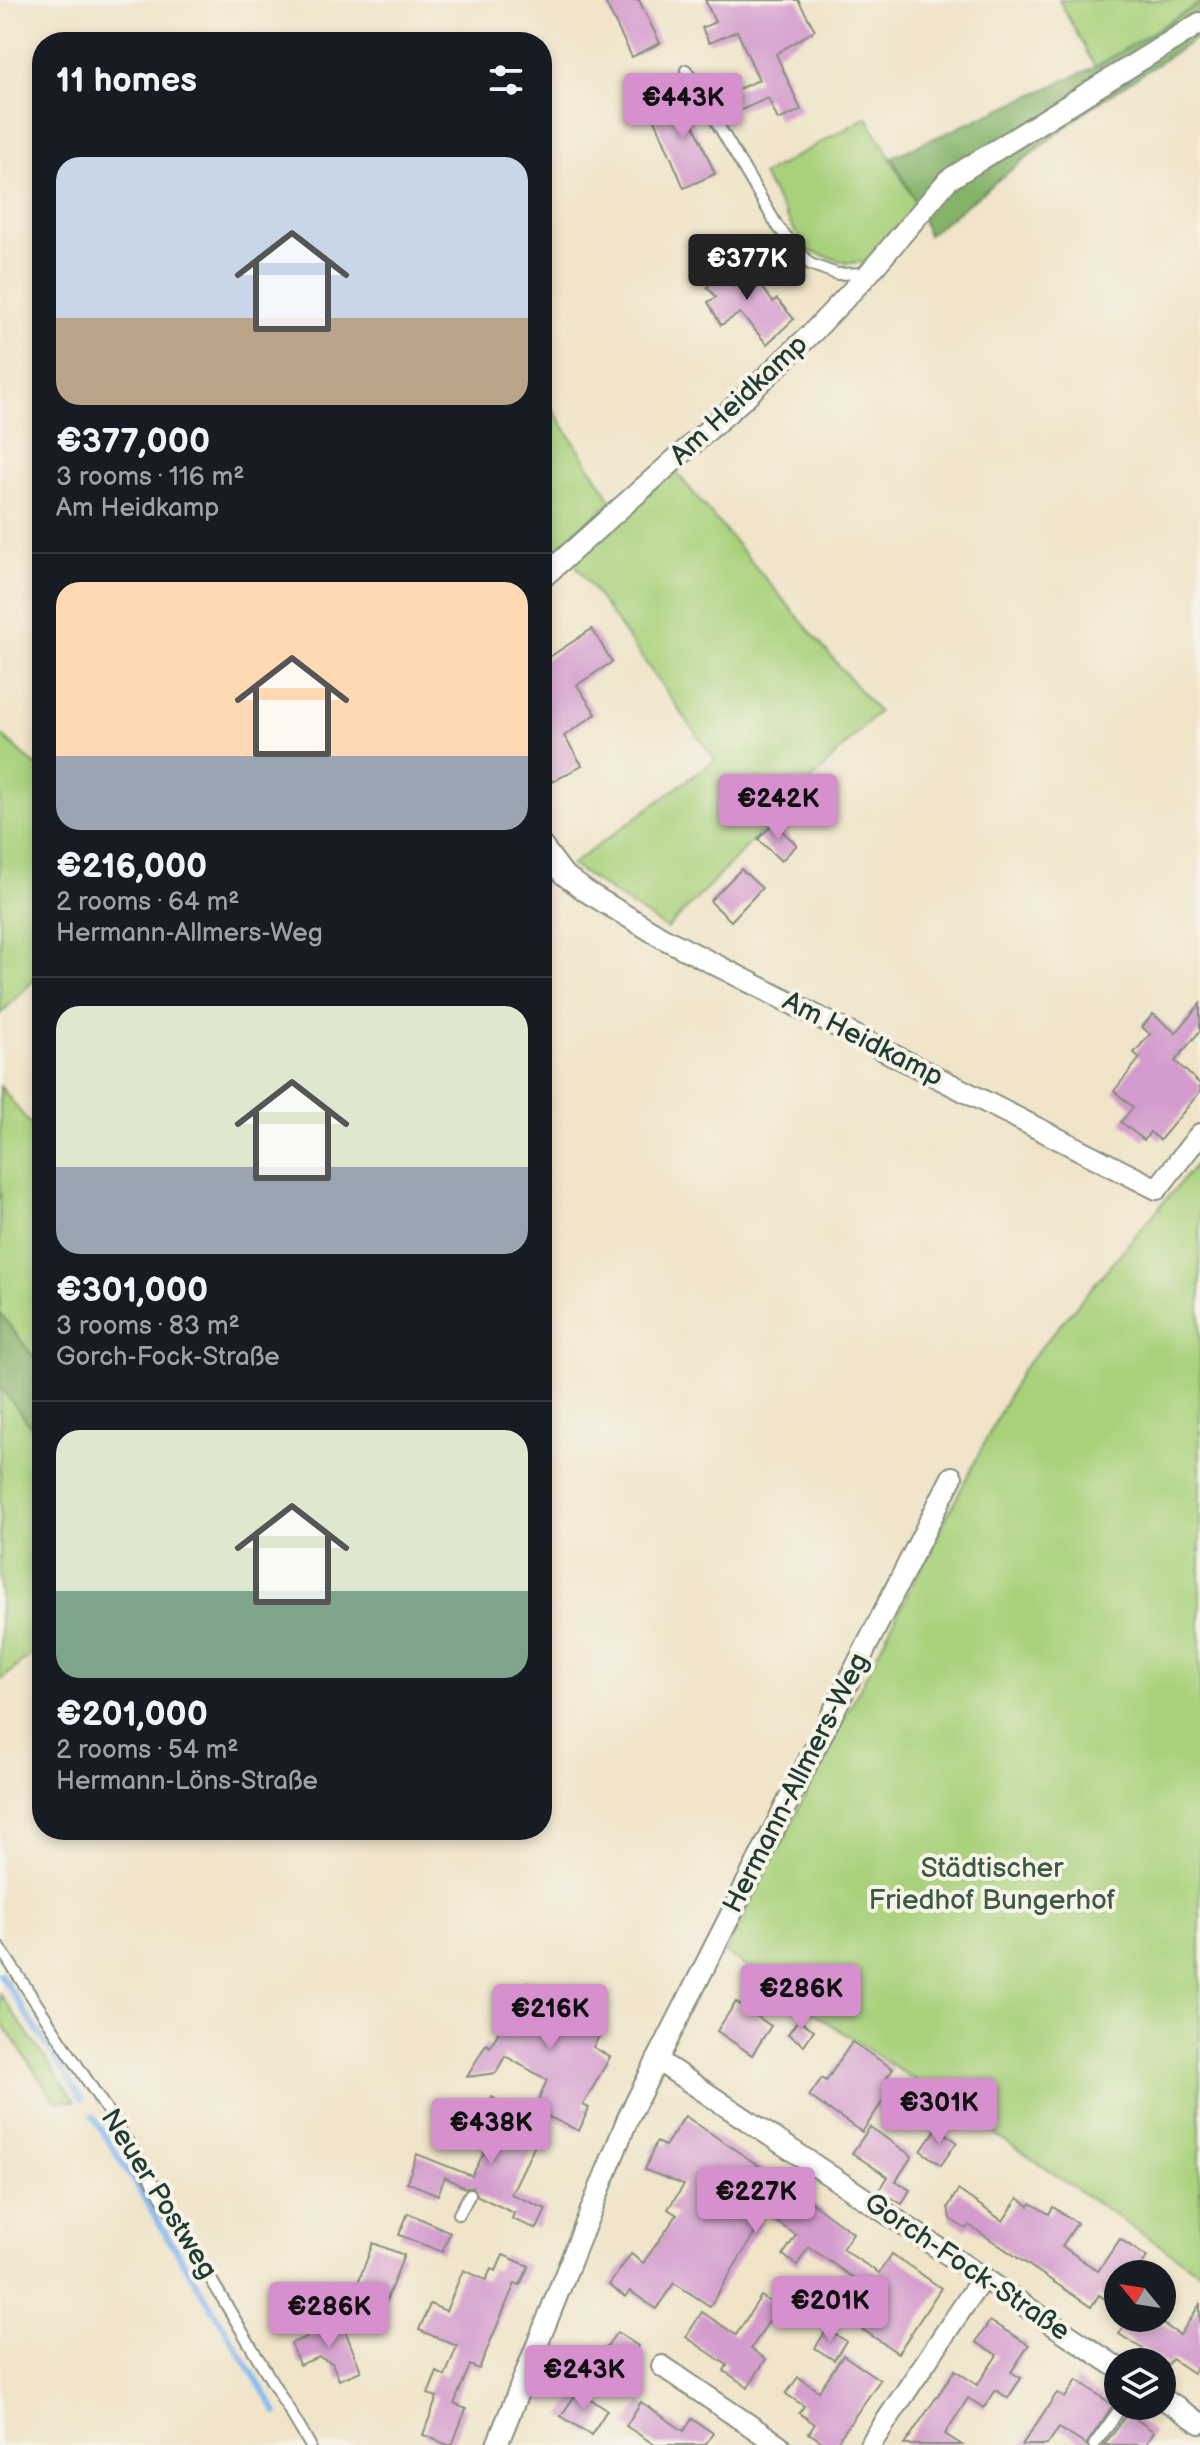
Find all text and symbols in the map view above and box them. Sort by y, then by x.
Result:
icon: filters [484,58,528,102]
text: 11 homes [56,60,197,101]
pin: €443K [627,73,739,141]
text: €443K [641,83,725,114]
icon: home [220,209,364,353]
pin: €377K [691,234,803,302]
text: €377K [706,244,788,275]
street label: Am Heidkamp [663,328,815,472]
text: €377,000 [56,421,210,462]
text: 3 rooms · 116 m² [56,462,245,493]
text: Am Heidkamp [56,493,219,524]
icon: home [220,634,364,778]
pin: €242K [722,774,834,842]
text: €242K [737,784,819,815]
text: €216,000 [56,846,207,887]
text: 2 rooms · 64 m² [56,887,240,918]
text: Hermann-Allmers-Weg [56,918,323,949]
street label: Am Heidkamp [777,984,949,1094]
icon: home [220,1058,364,1202]
text: €301,000 [56,1270,208,1311]
text: 3 rooms · 83 m² [56,1311,240,1342]
text: Gorch-Fock-Straße [56,1342,280,1373]
icon: home [220,1482,364,1626]
street label: Hermann-Allmers-Weg [716,1648,876,1918]
text: €201,000 [56,1694,208,1735]
text: 2 rooms · 54 m² [56,1735,239,1766]
text: Hermann-Löns-Straße [56,1766,318,1797]
park label: Städtischer Friedhof Bungerhof [869,1852,1116,1917]
pin: €286K [745,1964,857,2032]
text: €286K [759,1974,843,2005]
pin: €216K [494,1984,606,2052]
text: €216K [510,1994,590,2025]
pin: €301K [883,2078,995,2146]
text: €301K [899,2088,979,2119]
pin: €438K [435,2098,547,2166]
street label: Neuer Postweg [94,2103,224,2285]
text: €438K [449,2108,533,2139]
pin: €227K [700,2167,812,2235]
text: €227K [715,2177,797,2208]
street label: Gorch-Fock-Straße [858,2186,1076,2348]
north arrow [1104,2260,1176,2332]
map controls [1104,2260,1176,2420]
pin: €201K [774,2276,886,2344]
pin: €286K [273,2282,385,2350]
text: €201K [790,2286,870,2317]
text: €286K [287,2292,371,2323]
pin: €243K [528,2345,640,2413]
button: layers [1104,2348,1176,2420]
text: €243K [543,2355,625,2386]

